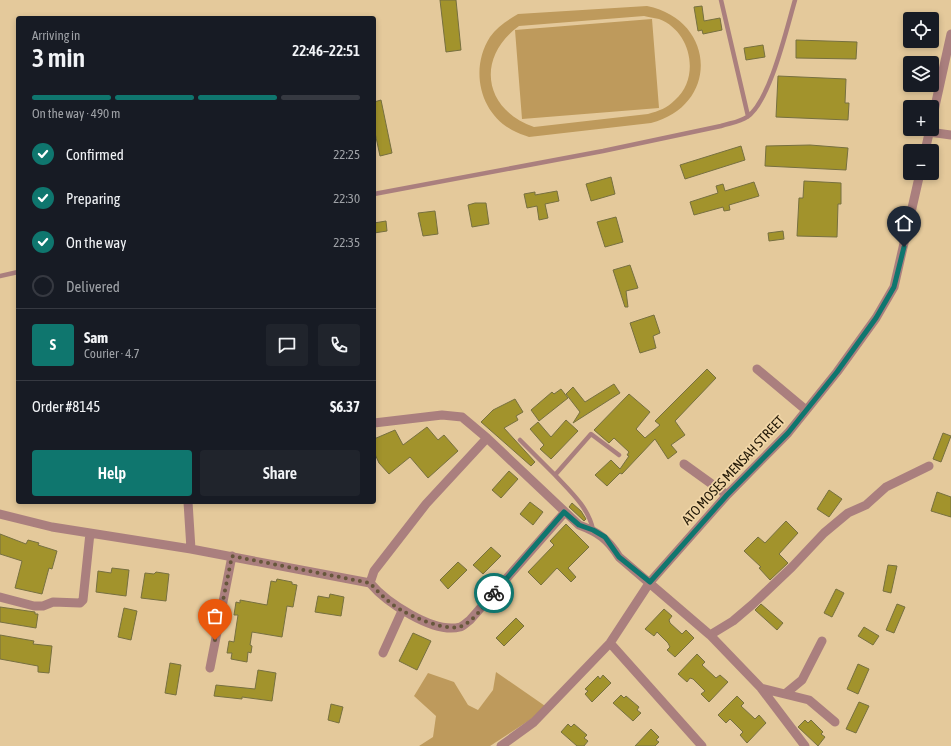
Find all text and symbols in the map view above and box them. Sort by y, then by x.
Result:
map controls [903,12,939,180]
button: locate [903,12,939,48]
text: Arriving in [32,28,80,43]
text: 22:46–22:51 [292,42,360,59]
text: 3 min [32,43,85,73]
button: layers [903,56,939,92]
button: + [903,100,939,136]
text: On the way · 490 m [32,106,120,121]
icon: check [32,143,54,165]
button: − [903,144,939,180]
text: Confirmed [66,146,124,163]
text: 22:25 [333,147,360,162]
icon: check [32,187,54,209]
text: Preparing [66,190,120,207]
text: 22:30 [333,191,360,206]
pin [887,206,921,247]
icon: home [893,212,915,234]
icon: check [32,231,54,253]
text: On the way [66,234,127,251]
text: 22:35 [333,235,360,250]
text: Delivered [66,278,120,295]
button: chat [266,324,308,366]
button: phone [318,324,360,366]
text: Sam [84,329,108,346]
text: S [50,336,56,353]
text: Courier · 4.7 [84,346,140,361]
text: Order #8145 [32,398,100,415]
text: $6.37 [330,398,360,415]
street label: ATO MOSES MENSAH STREET [678,412,788,528]
button: Help [32,450,192,496]
button: Share [200,450,360,496]
courier [474,573,514,613]
icon: bike [483,582,505,604]
pin [198,599,232,640]
icon: bag [204,605,226,627]

